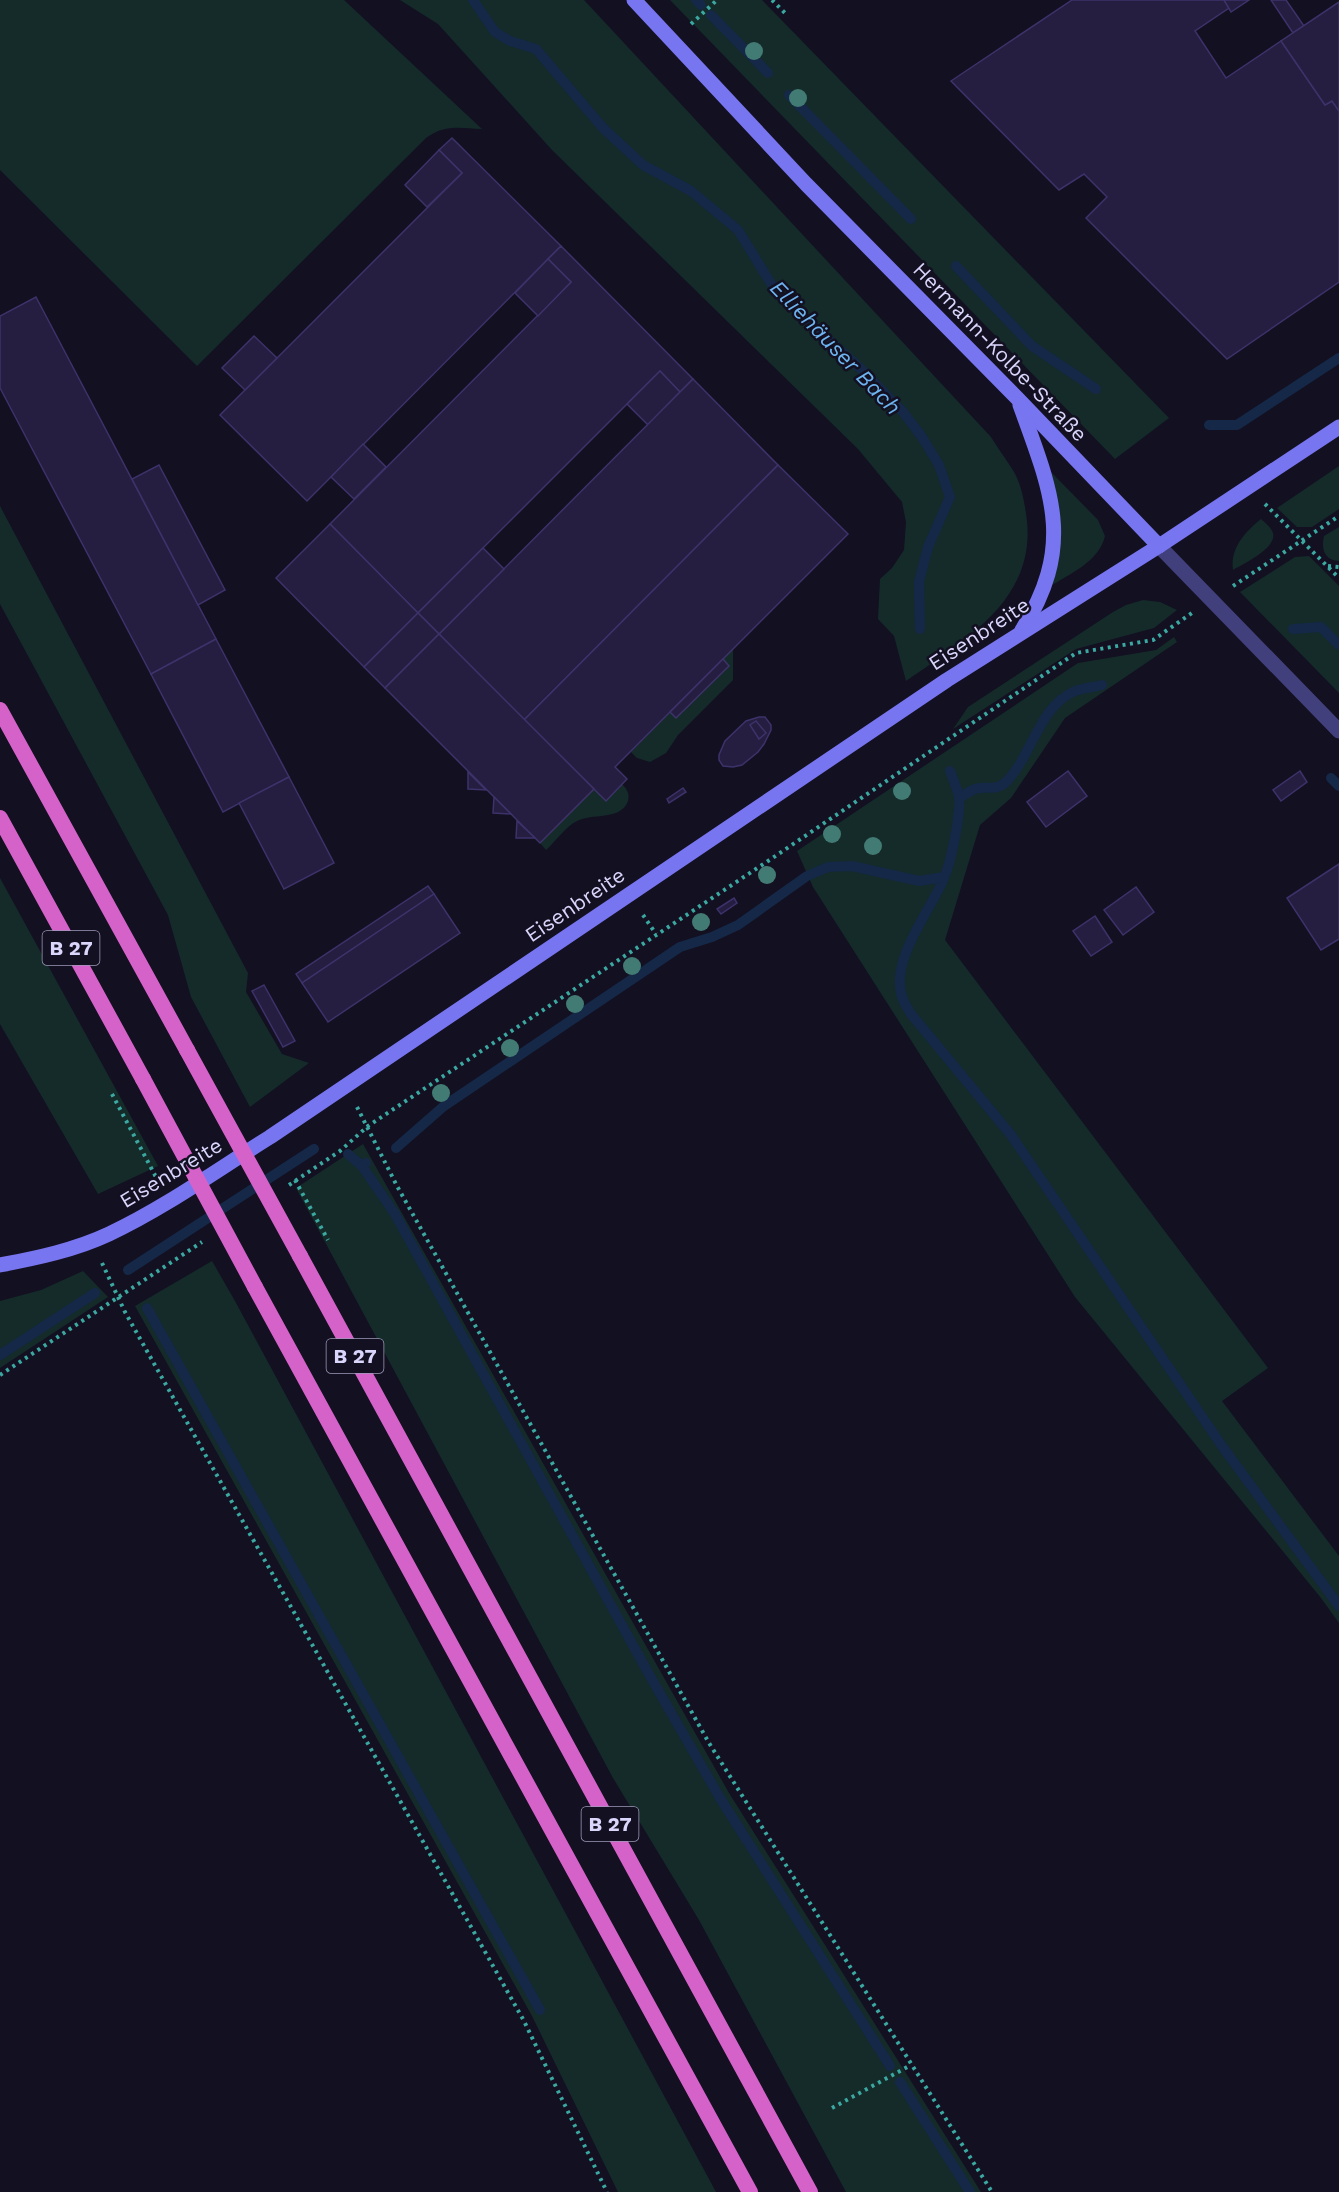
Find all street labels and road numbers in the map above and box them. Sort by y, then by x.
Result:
street label: Hermann-Kolbe-Straße [908,257,1093,446]
street label: Eisenbreite [924,592,1034,675]
street label: Eisenbreite [520,862,629,947]
road number: B 27 [42,931,100,965]
street label: Eisenbreite [115,1132,227,1213]
road number: B 27 [326,1339,384,1373]
road number: B 27 [582,1807,638,1841]

